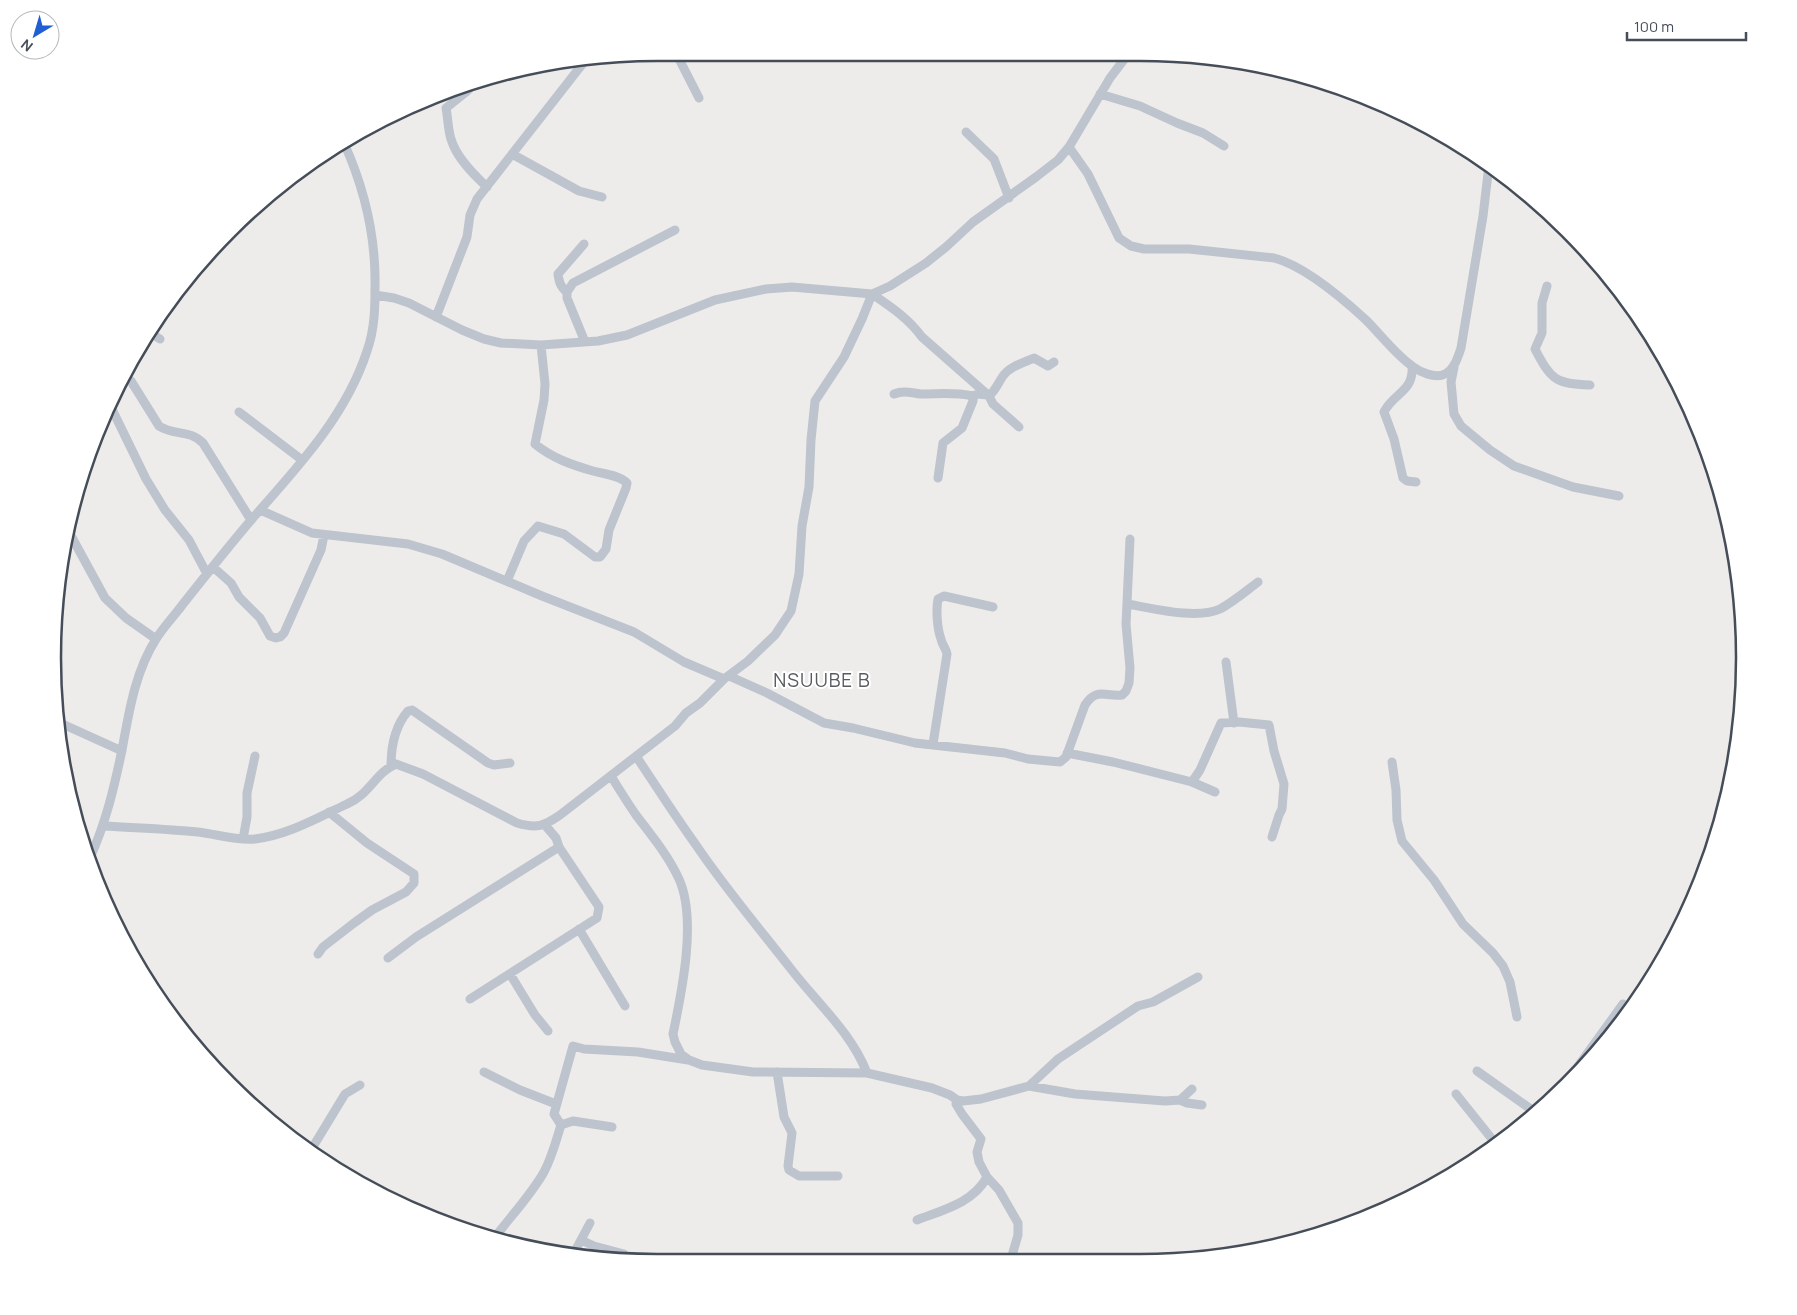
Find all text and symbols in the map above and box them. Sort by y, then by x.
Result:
north arrow [10,10,60,60]
scale bar [1627,10,1746,42]
text: 100 m [1634,16,1674,37]
text: N [17,35,37,56]
district label: NSUUBE B [773,667,871,693]

